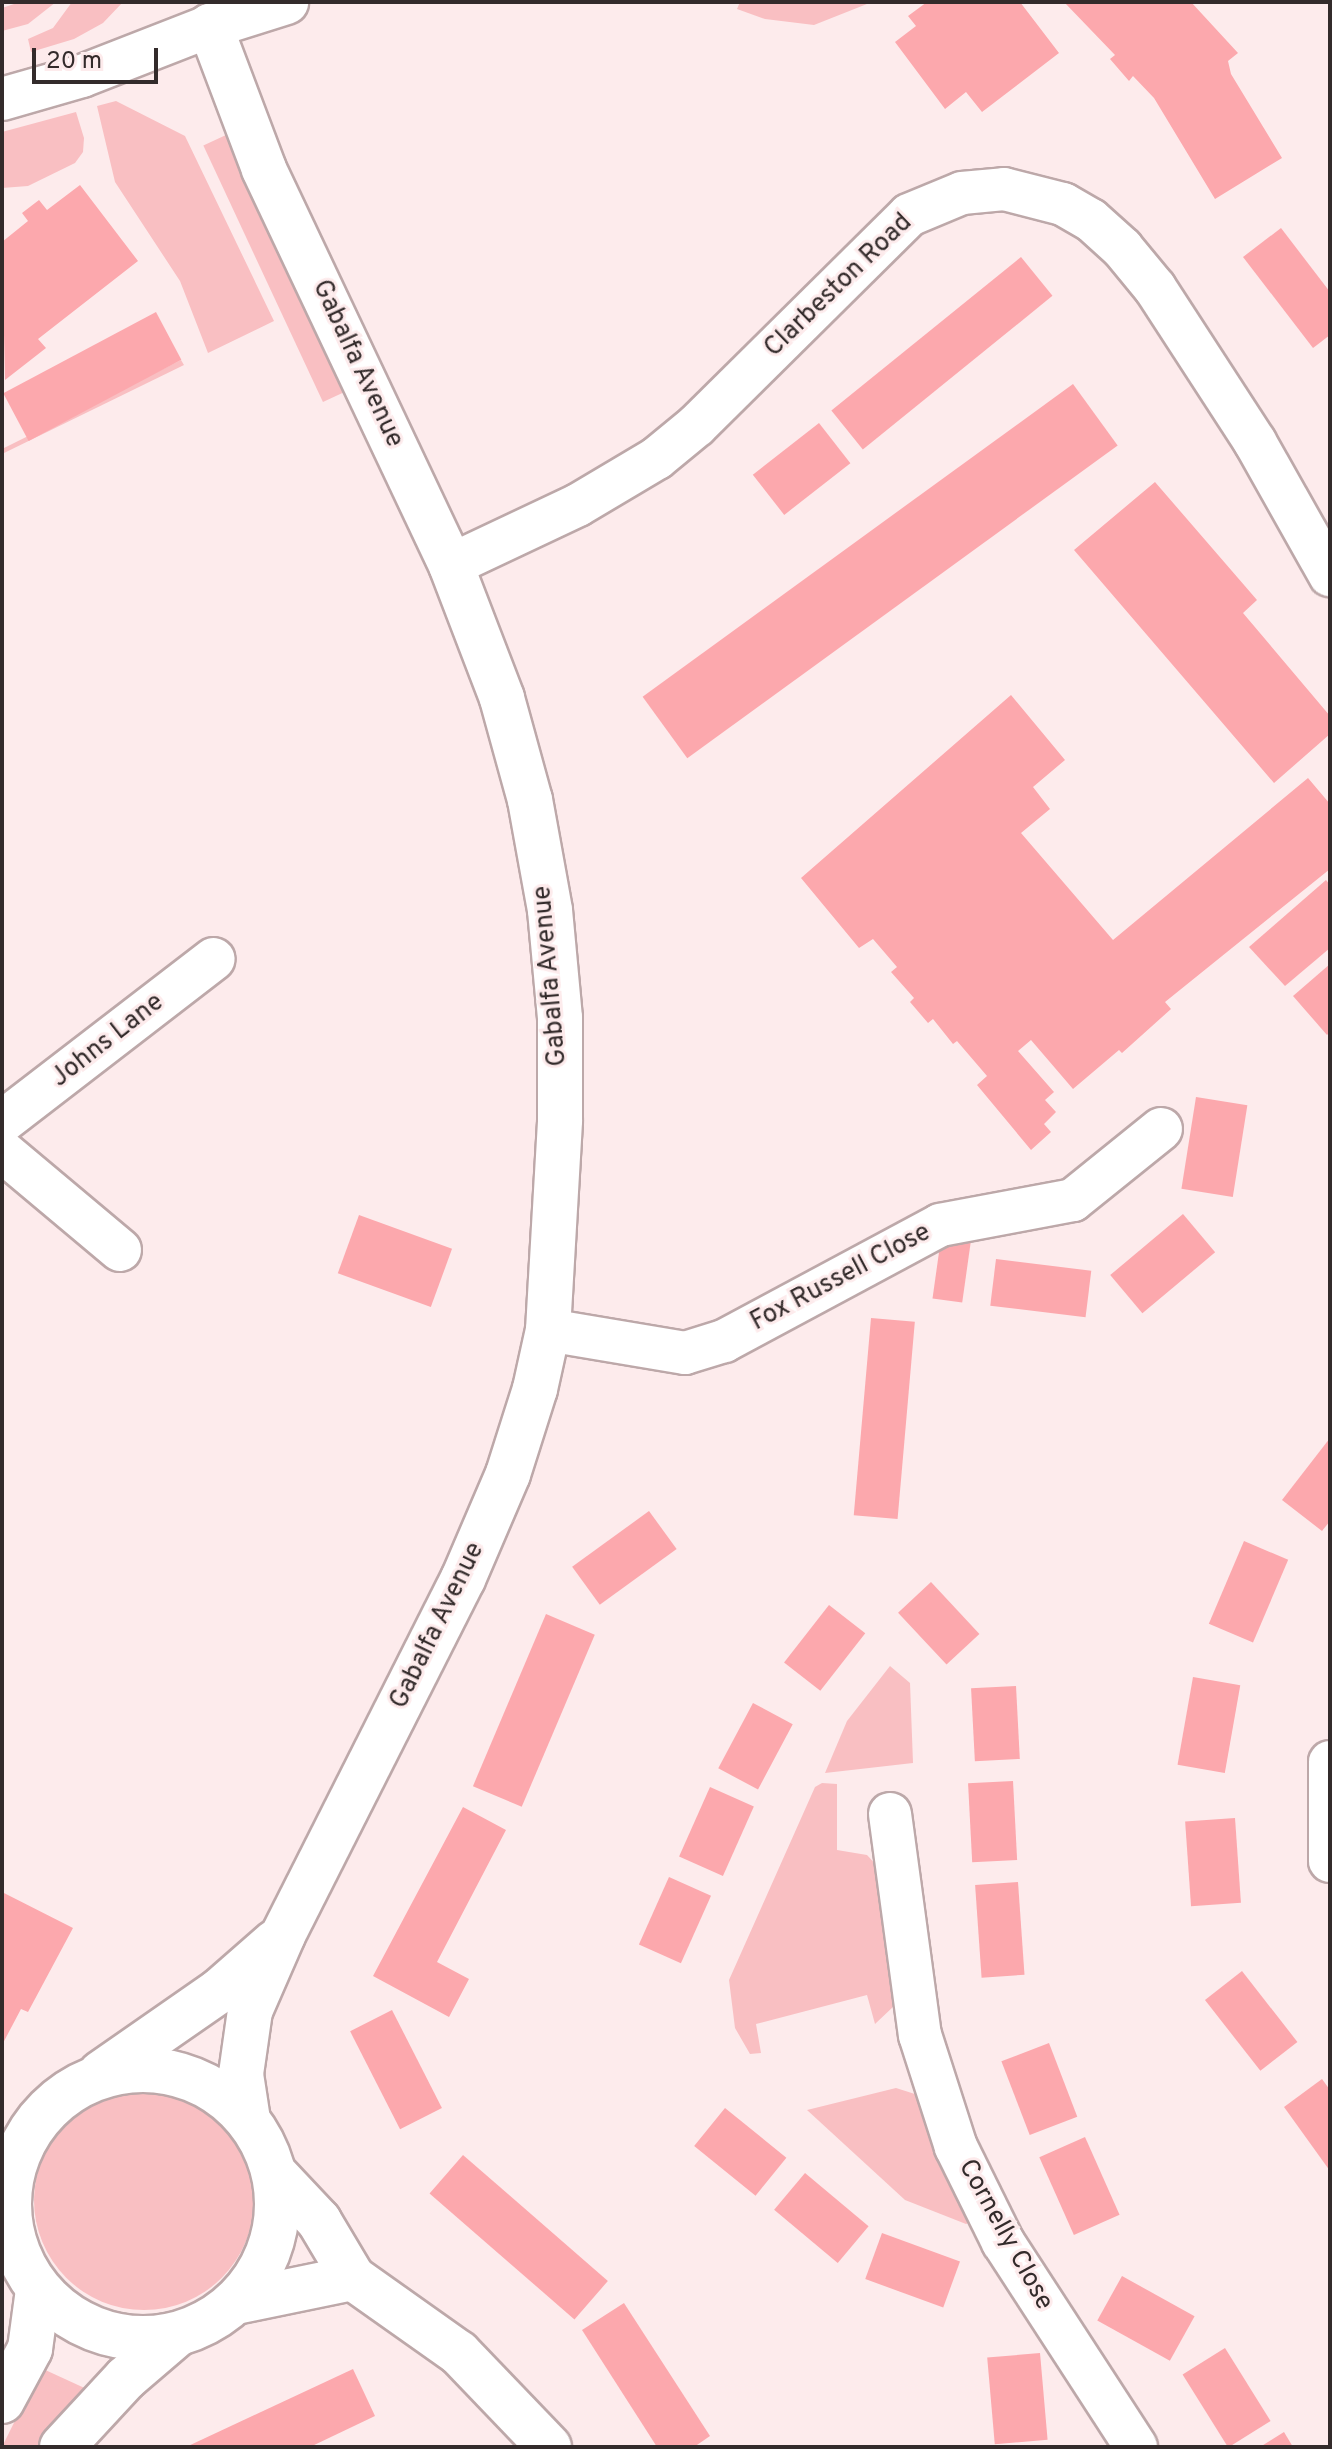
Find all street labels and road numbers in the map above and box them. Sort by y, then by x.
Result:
street label: Clarbeston Road [759,208,919,364]
street label: Gabalfa Avenue [304,275,410,453]
street label: Gabalfa Avenue [528,884,574,1068]
street label: Johns Lane [46,987,170,1095]
street label: Fox Russell Close [746,1217,936,1339]
street label: Gabalfa Avenue [384,1537,492,1715]
street label: Cornelly Close [951,2154,1059,2316]

